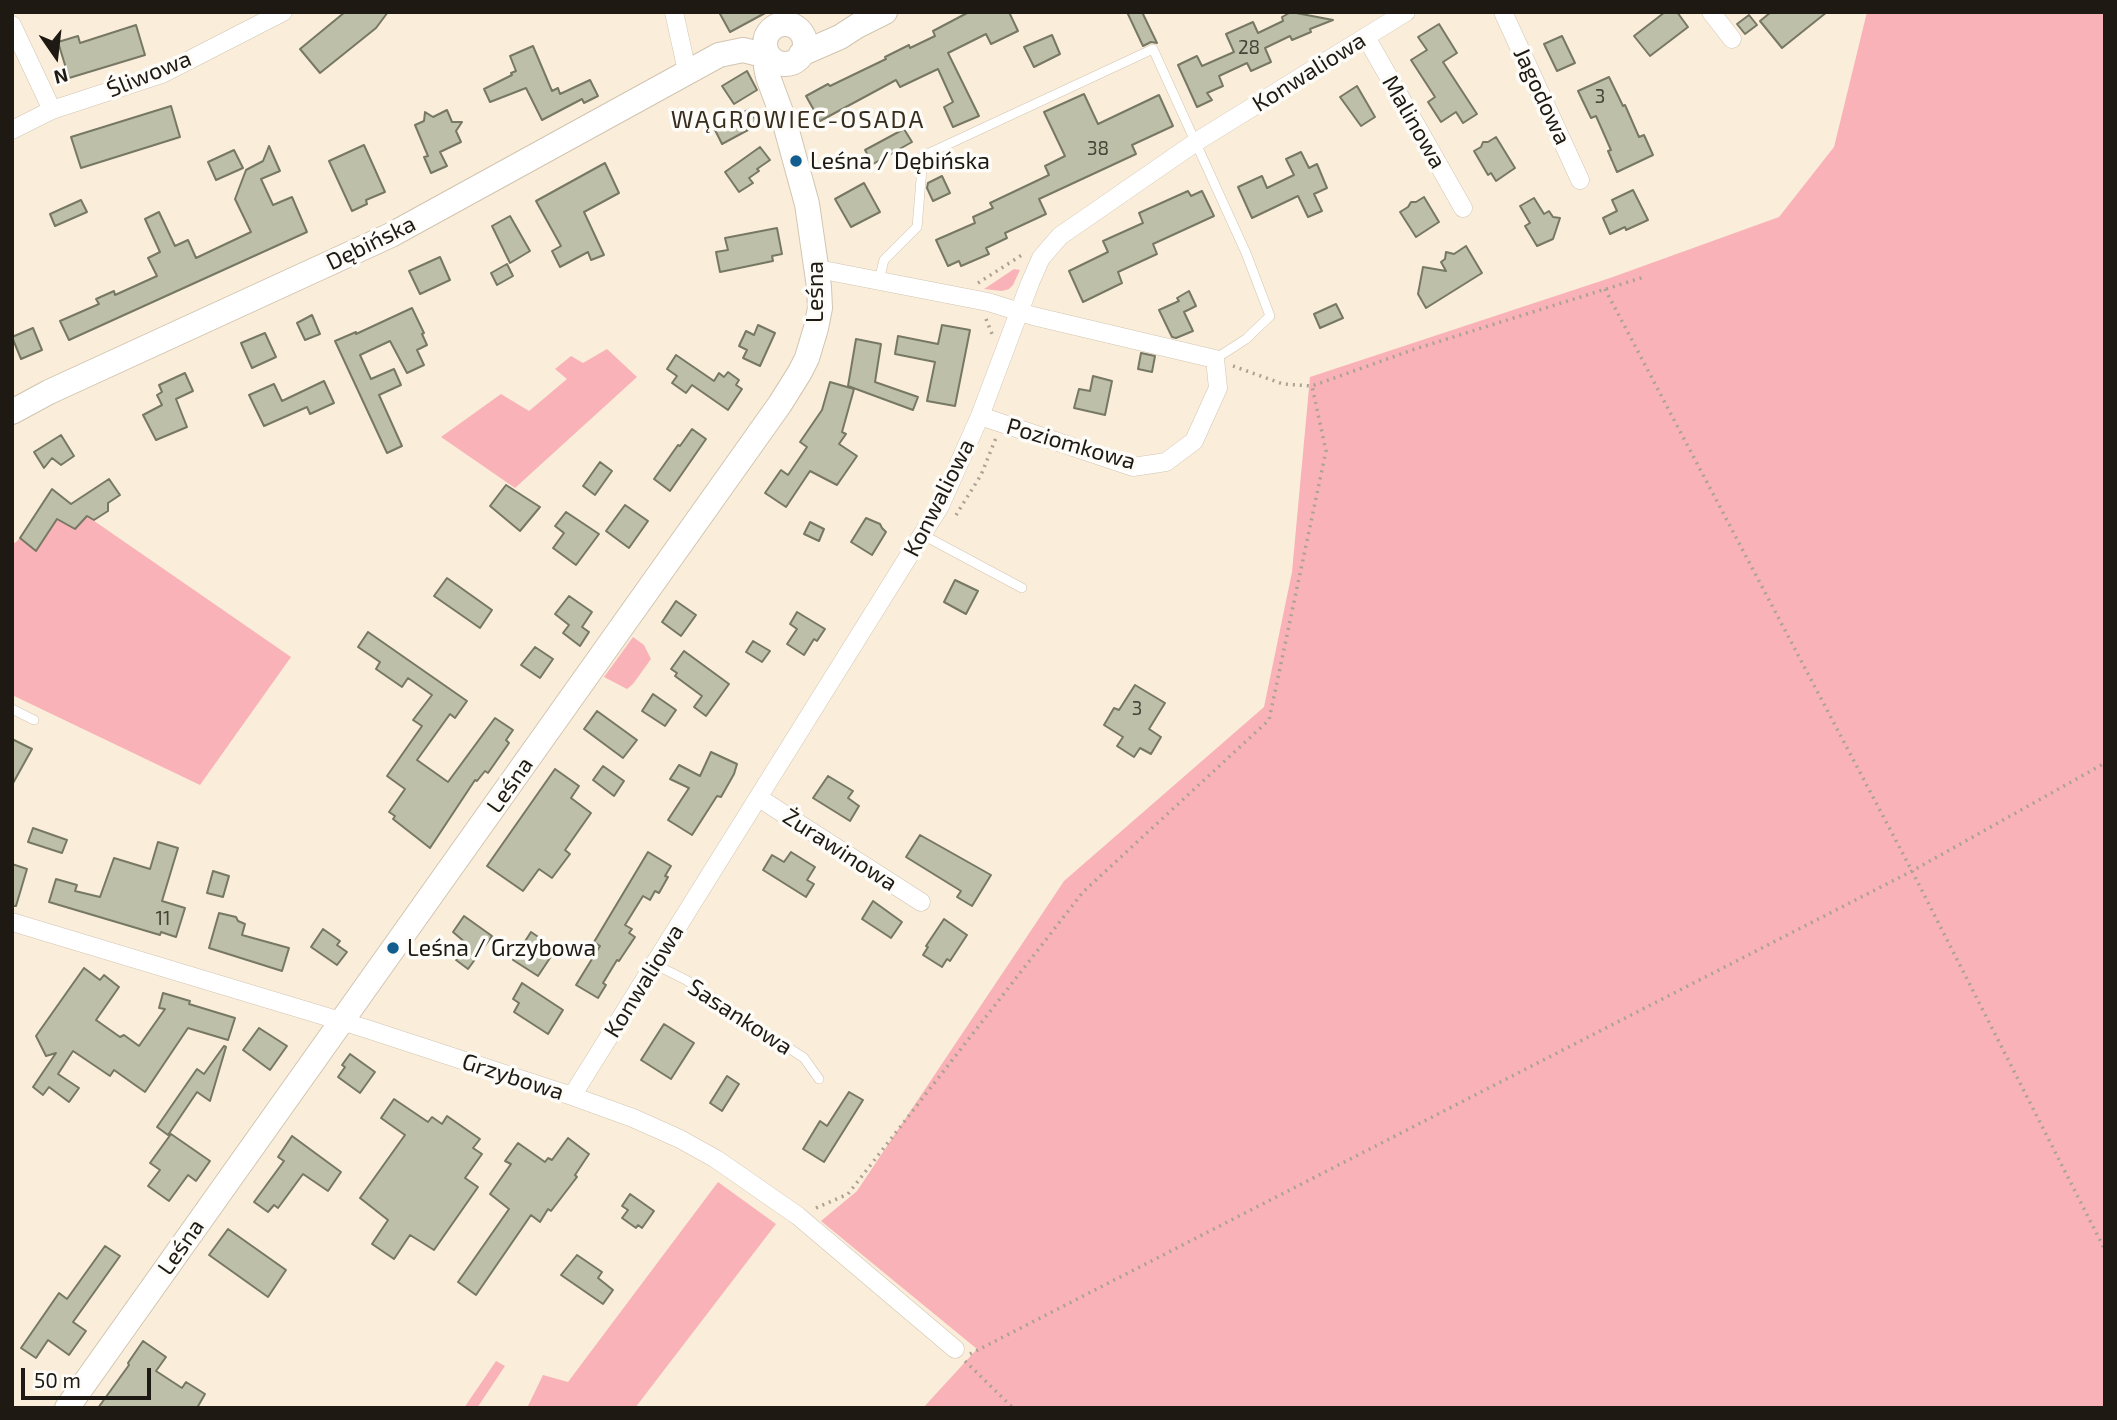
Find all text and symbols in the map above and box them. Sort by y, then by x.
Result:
north arrow [21,21,91,91]
street label: Konwaliowa [1247,26,1371,118]
house number: 28 [1238,37,1260,59]
street label: Jagodowa [1508,43,1576,149]
street label: Śliwowa [103,45,195,103]
text: N [52,64,71,90]
street label: Malinowa [1376,70,1452,174]
house number: 3 [1595,86,1605,108]
district label: WĄGROWIEC-OSADA [673,106,923,134]
house number: 38 [1087,138,1109,160]
place label: Leśna / Dębińska [810,147,990,175]
marker: Leśna / Dębińska [788,153,804,169]
street label: Dębińska [322,210,420,276]
street label: Leśna [801,261,829,323]
street label: Poziomkowa [1003,412,1139,476]
street label: Konwaliowa [898,435,980,561]
house number: 3 [1132,698,1142,720]
street label: Leśna [481,752,539,818]
street label: Żurawinowa [778,803,902,897]
house number: 11 [155,908,171,930]
street label: Konwaliowa [598,919,690,1043]
place label: Leśna / Grzybowa [407,934,596,962]
marker: Leśna / Grzybowa [385,940,401,956]
street label: Sasankowa [683,973,797,1061]
street label: Grzybowa [459,1048,567,1106]
street label: Leśna [152,1214,210,1280]
scale bar [24,1354,154,1398]
text: 50 m [34,1367,81,1392]

